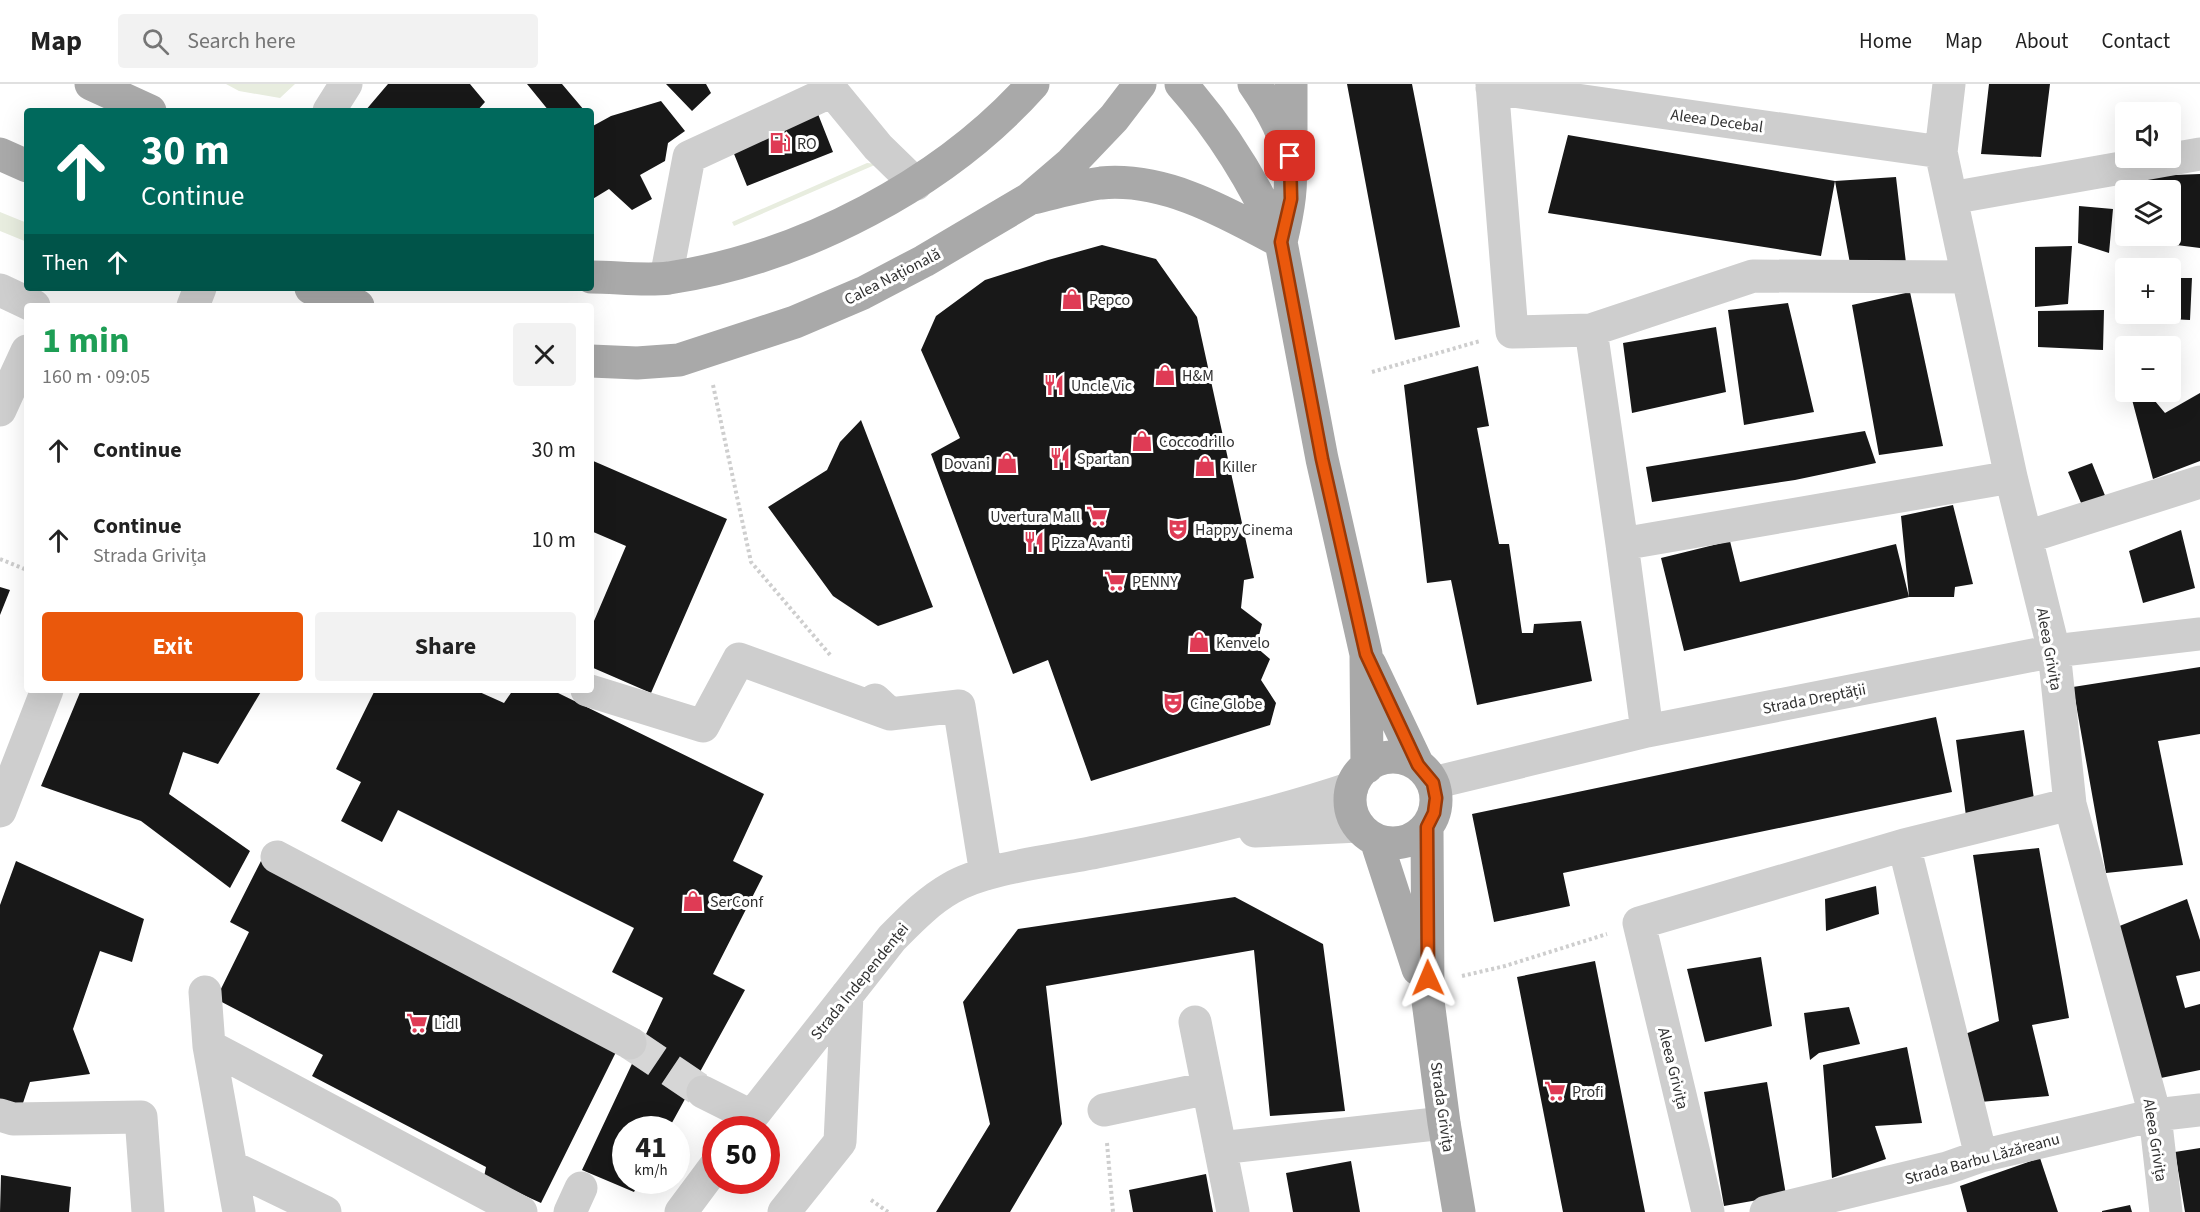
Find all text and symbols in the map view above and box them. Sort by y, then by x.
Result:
search box [118,14,538,68]
text: Map [30,21,82,61]
icon: search [139,25,172,58]
text: Search here [187,25,296,57]
text: Home [1859,26,1912,56]
text: Map [1945,26,1983,56]
text: About [2016,26,2068,56]
text: Contact [2101,26,2170,56]
map controls [2115,102,2181,402]
button: sound [2115,102,2181,168]
street label: Aleea Decebal [1669,104,1765,138]
text: 30 m [141,121,230,181]
pin [1264,130,1315,181]
fuel station icon: RO [768,131,792,155]
icon: ahead [42,132,120,210]
place label: RO [797,133,817,155]
icon: arrive [1273,139,1306,172]
text: Continue [141,177,244,216]
button: layers [2115,180,2181,246]
street label: Calea Națională [840,243,944,311]
icon: ahead [101,246,134,279]
text: Then [42,247,89,279]
button: + [2115,258,2181,324]
shop icon: Pepco [1060,287,1084,311]
place label: Pepco [1089,289,1130,311]
text: 1 min [42,315,130,366]
button: close [513,323,576,386]
button: − [2115,336,2181,402]
text: 160 m · 09:05 [42,363,150,391]
shop icon: H&M [1153,363,1177,387]
place label: H&M [1182,365,1214,387]
restaurant icon: Uncle Vic [1042,373,1066,397]
place label: Uncle Vic [1071,375,1132,397]
shop icon: Coccodrillo [1130,429,1154,453]
place label: Coccodrillo [1159,431,1235,453]
icon: ahead [42,434,75,467]
text: Continue [93,434,182,466]
text: 30 m [531,434,576,466]
restaurant icon: Spartan [1048,446,1072,470]
place label: Spartan [1077,448,1130,470]
shop icon: Dovani [995,451,1019,475]
place label: Dovani [944,453,990,475]
shop icon: Killer [1193,454,1217,478]
place label: Killer [1222,456,1257,478]
supermarket icon: Uvertura Mall [1085,504,1109,528]
place label: Uvertura Mall [990,506,1080,528]
text: Continue [93,510,182,542]
theatre icon: Happy Cinema [1166,517,1190,541]
place label: Happy Cinema [1195,519,1293,541]
icon: ahead [42,524,75,557]
text: 10 m [531,524,576,556]
restaurant icon: Pizza Avanti [1022,530,1046,554]
place label: Pizza Avanti [1051,532,1130,554]
text: Strada Grivița [93,542,207,570]
supermarket icon: PENNY [1103,569,1127,593]
place label: PENNY [1132,571,1178,593]
street label: Aleea Grivița [2031,606,2067,692]
button: Exit [42,612,303,681]
button: Share [315,612,576,681]
shop icon: Kenvelo [1187,630,1211,654]
place label: Kenvelo [1216,632,1270,654]
street label: Strada Dreptății [1761,678,1868,720]
theatre icon: Cine Globe [1161,691,1185,715]
place label: Cine Globe [1190,693,1262,715]
shop icon: SerConf [681,889,705,913]
place label: SerConf [710,891,765,913]
street label: Strada Independenței [806,918,914,1045]
position arrow [1396,946,1460,1010]
supermarket icon: Lidl [405,1011,429,1035]
place label: Lidl [434,1013,459,1035]
street label: Aleea Grivița [1652,1025,1694,1111]
street label: Strada Grivița [1425,1061,1459,1154]
supermarket icon: Profi [1543,1079,1567,1103]
place label: Profi [1572,1081,1604,1103]
street label: Aleea Grivița [2138,1097,2172,1183]
speed limit sign: 50 [702,1116,780,1194]
text: 41 [635,1126,667,1169]
street label: Strada Barbu Lăzăreanu [1902,1128,2062,1190]
text: km/h [634,1160,668,1181]

